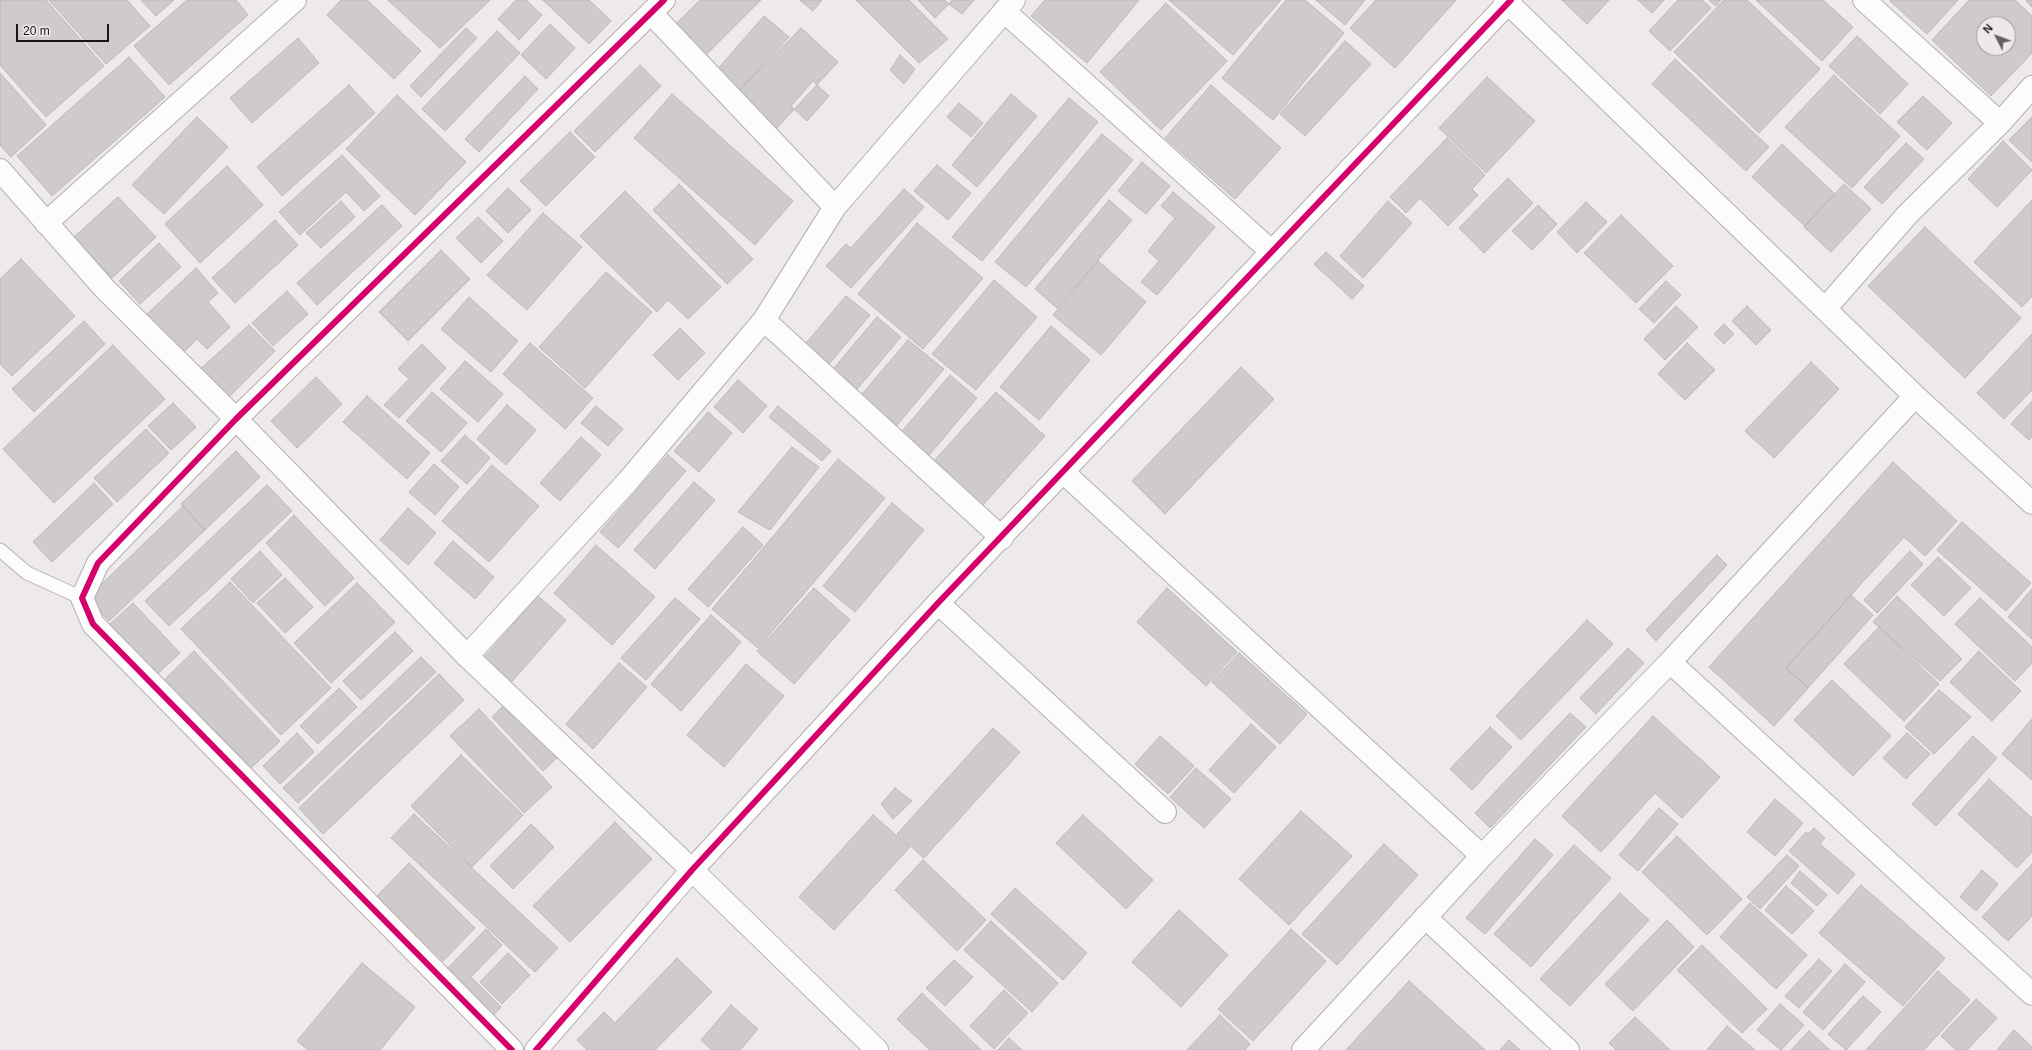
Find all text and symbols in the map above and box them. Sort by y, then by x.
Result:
scale bar [18,16,111,42]
north arrow [1976,16,2016,56]
text: N [1981,22,1995,36]
text: 20 m [23,24,50,38]

